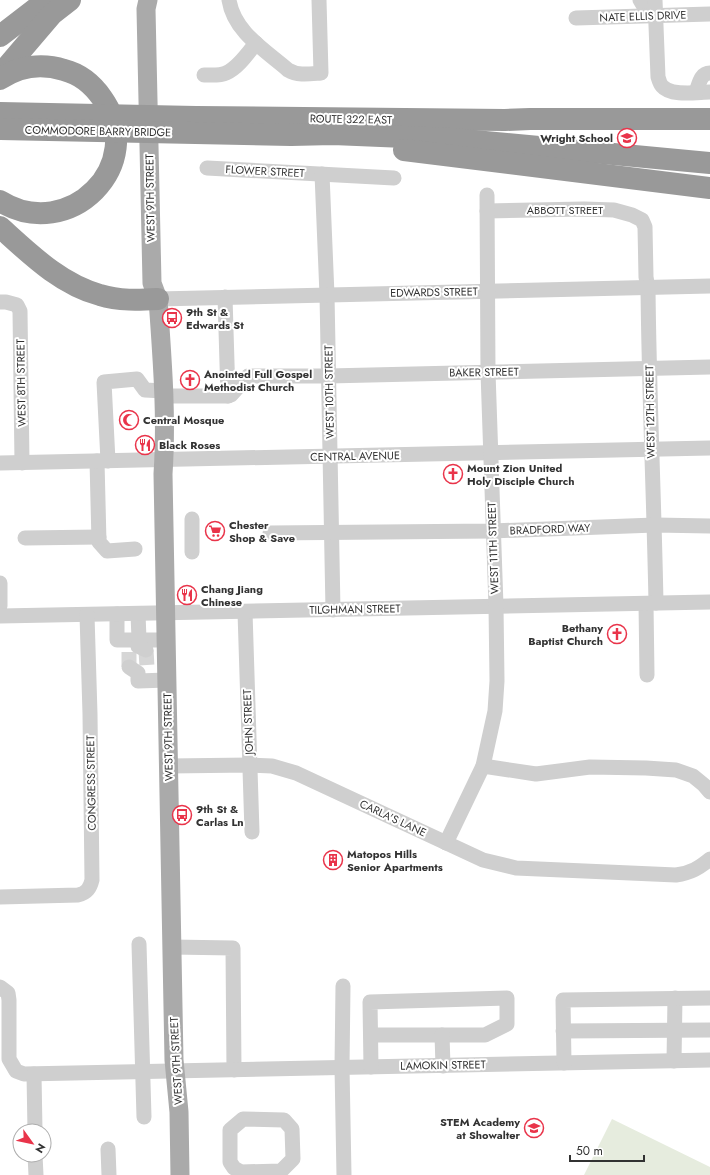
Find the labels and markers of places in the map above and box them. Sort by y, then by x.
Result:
school or university icon: Wright School [616,127,638,149]
place label: Wright School [540,130,613,146]
place label: 9th St & Edwards St [186,304,244,333]
bus stop icon: 9th St & Edwards St [161,307,183,329]
place label: Anointed Full Gospel Methodist Church [203,366,312,395]
church icon: Anointed Full Gospel Methodist Church [179,369,201,391]
mosque icon: Central Mosque [118,409,140,431]
place label: Central Mosque [143,412,224,428]
restaurant icon: Black Roses [134,434,156,456]
place label: Black Roses [159,437,220,453]
place label: Mount Zion United Holy Disciple Church [467,460,574,489]
church icon: Mount Zion United Holy Disciple Church [442,463,464,485]
place label: Chester Shop & Save [229,517,295,546]
supermarket icon: Chester Shop & Save [204,520,226,542]
place label: Chang Jiang Chinese [201,581,263,610]
restaurant icon: Chang Jiang Chinese [176,584,198,606]
place label: Bethany Baptist Church [528,620,603,649]
church icon: Bethany Baptist Church [606,623,628,645]
place label: 9th St & Carlas Ln [196,801,244,830]
bus stop icon: 9th St & Carlas Ln [171,804,193,826]
place label: Matopos Hills Senior Apartments [347,846,443,875]
building icon: Matopos Hills Senior Apartments [322,849,344,871]
place label: STEM Academy at Showalter [440,1114,520,1143]
school or university icon: STEM Academy at Showalter [523,1117,545,1139]

